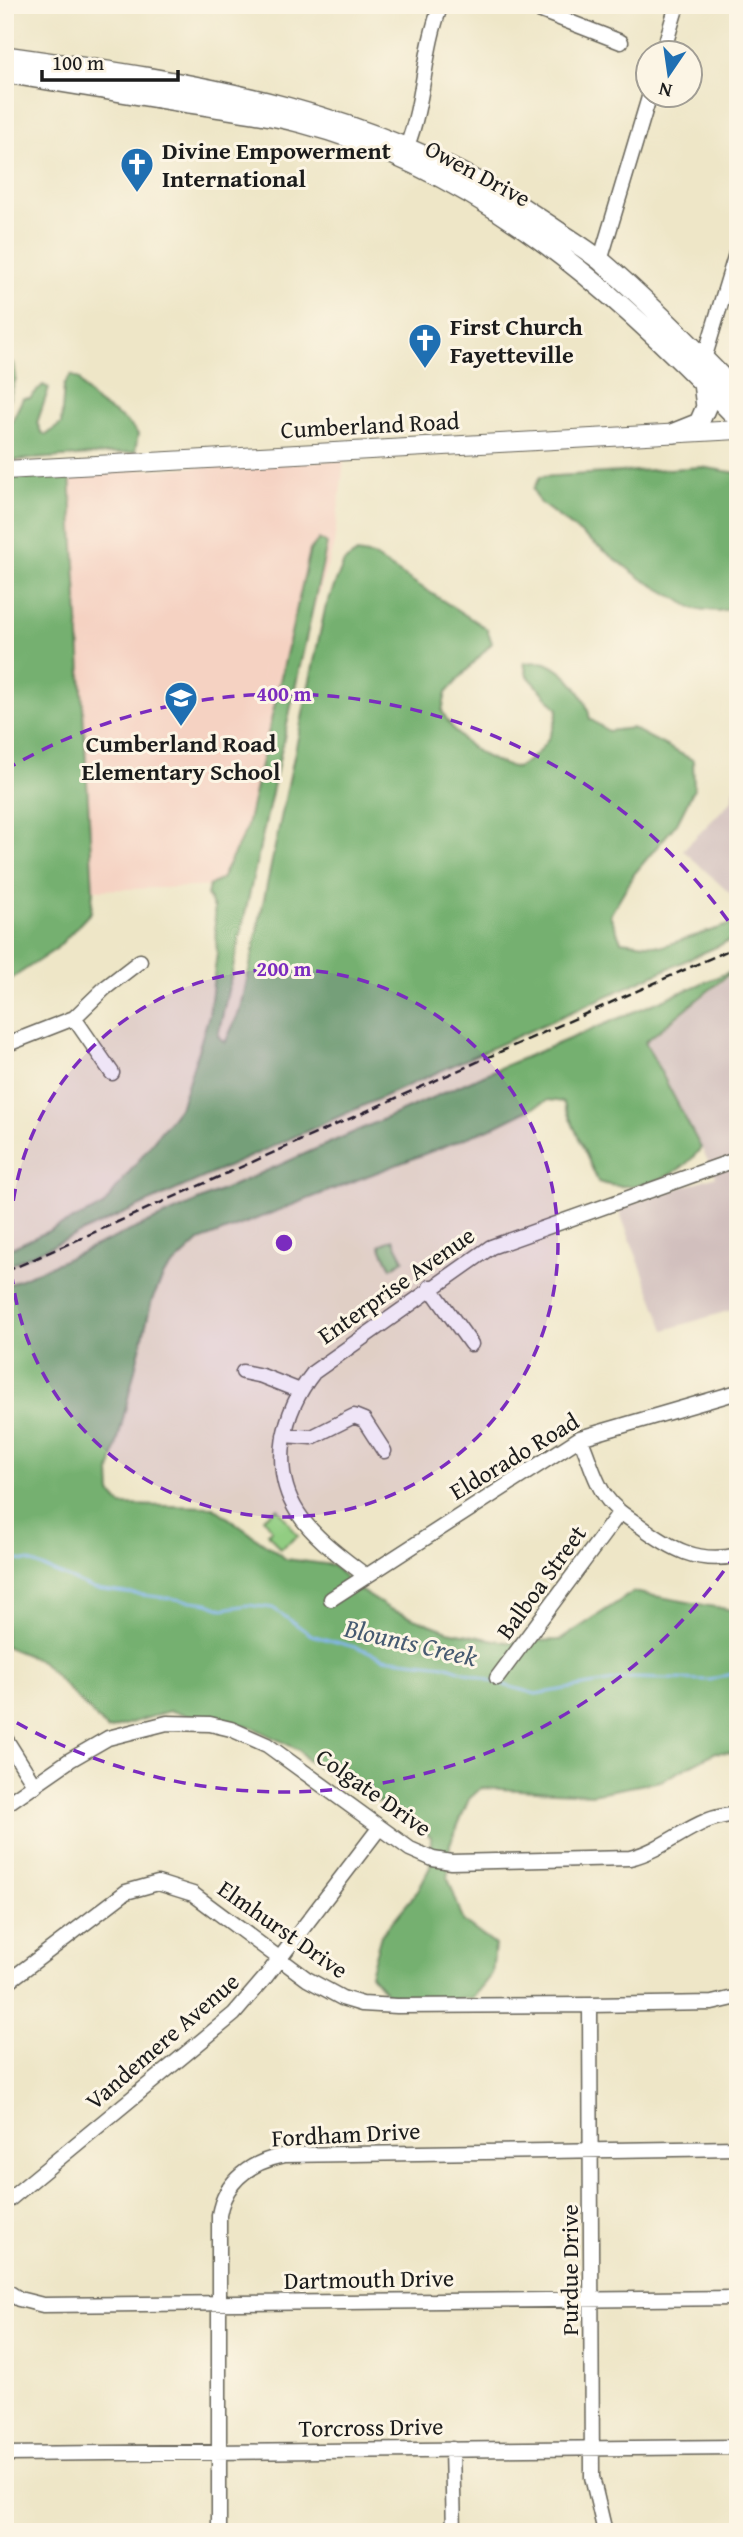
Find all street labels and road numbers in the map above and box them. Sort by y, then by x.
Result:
street label: Owen Drive [419,131,537,215]
street label: Cumberland Road [280,403,461,447]
street label: Enterprise Avenue [310,1218,482,1352]
street label: Eldorado Road [443,1403,586,1508]
street label: Balboa Street [488,1517,595,1646]
street label: Colgate Drive [309,1739,439,1845]
street label: Elmhurst Drive [211,1871,355,1987]
street label: Vandemere Avenue [77,1964,247,2118]
street label: Fordham Drive [271,2113,421,2155]
street label: Purdue Drive [552,2204,587,2336]
street label: Dartmouth Drive [284,2260,454,2298]
street label: Torcross Drive [298,2408,444,2446]

